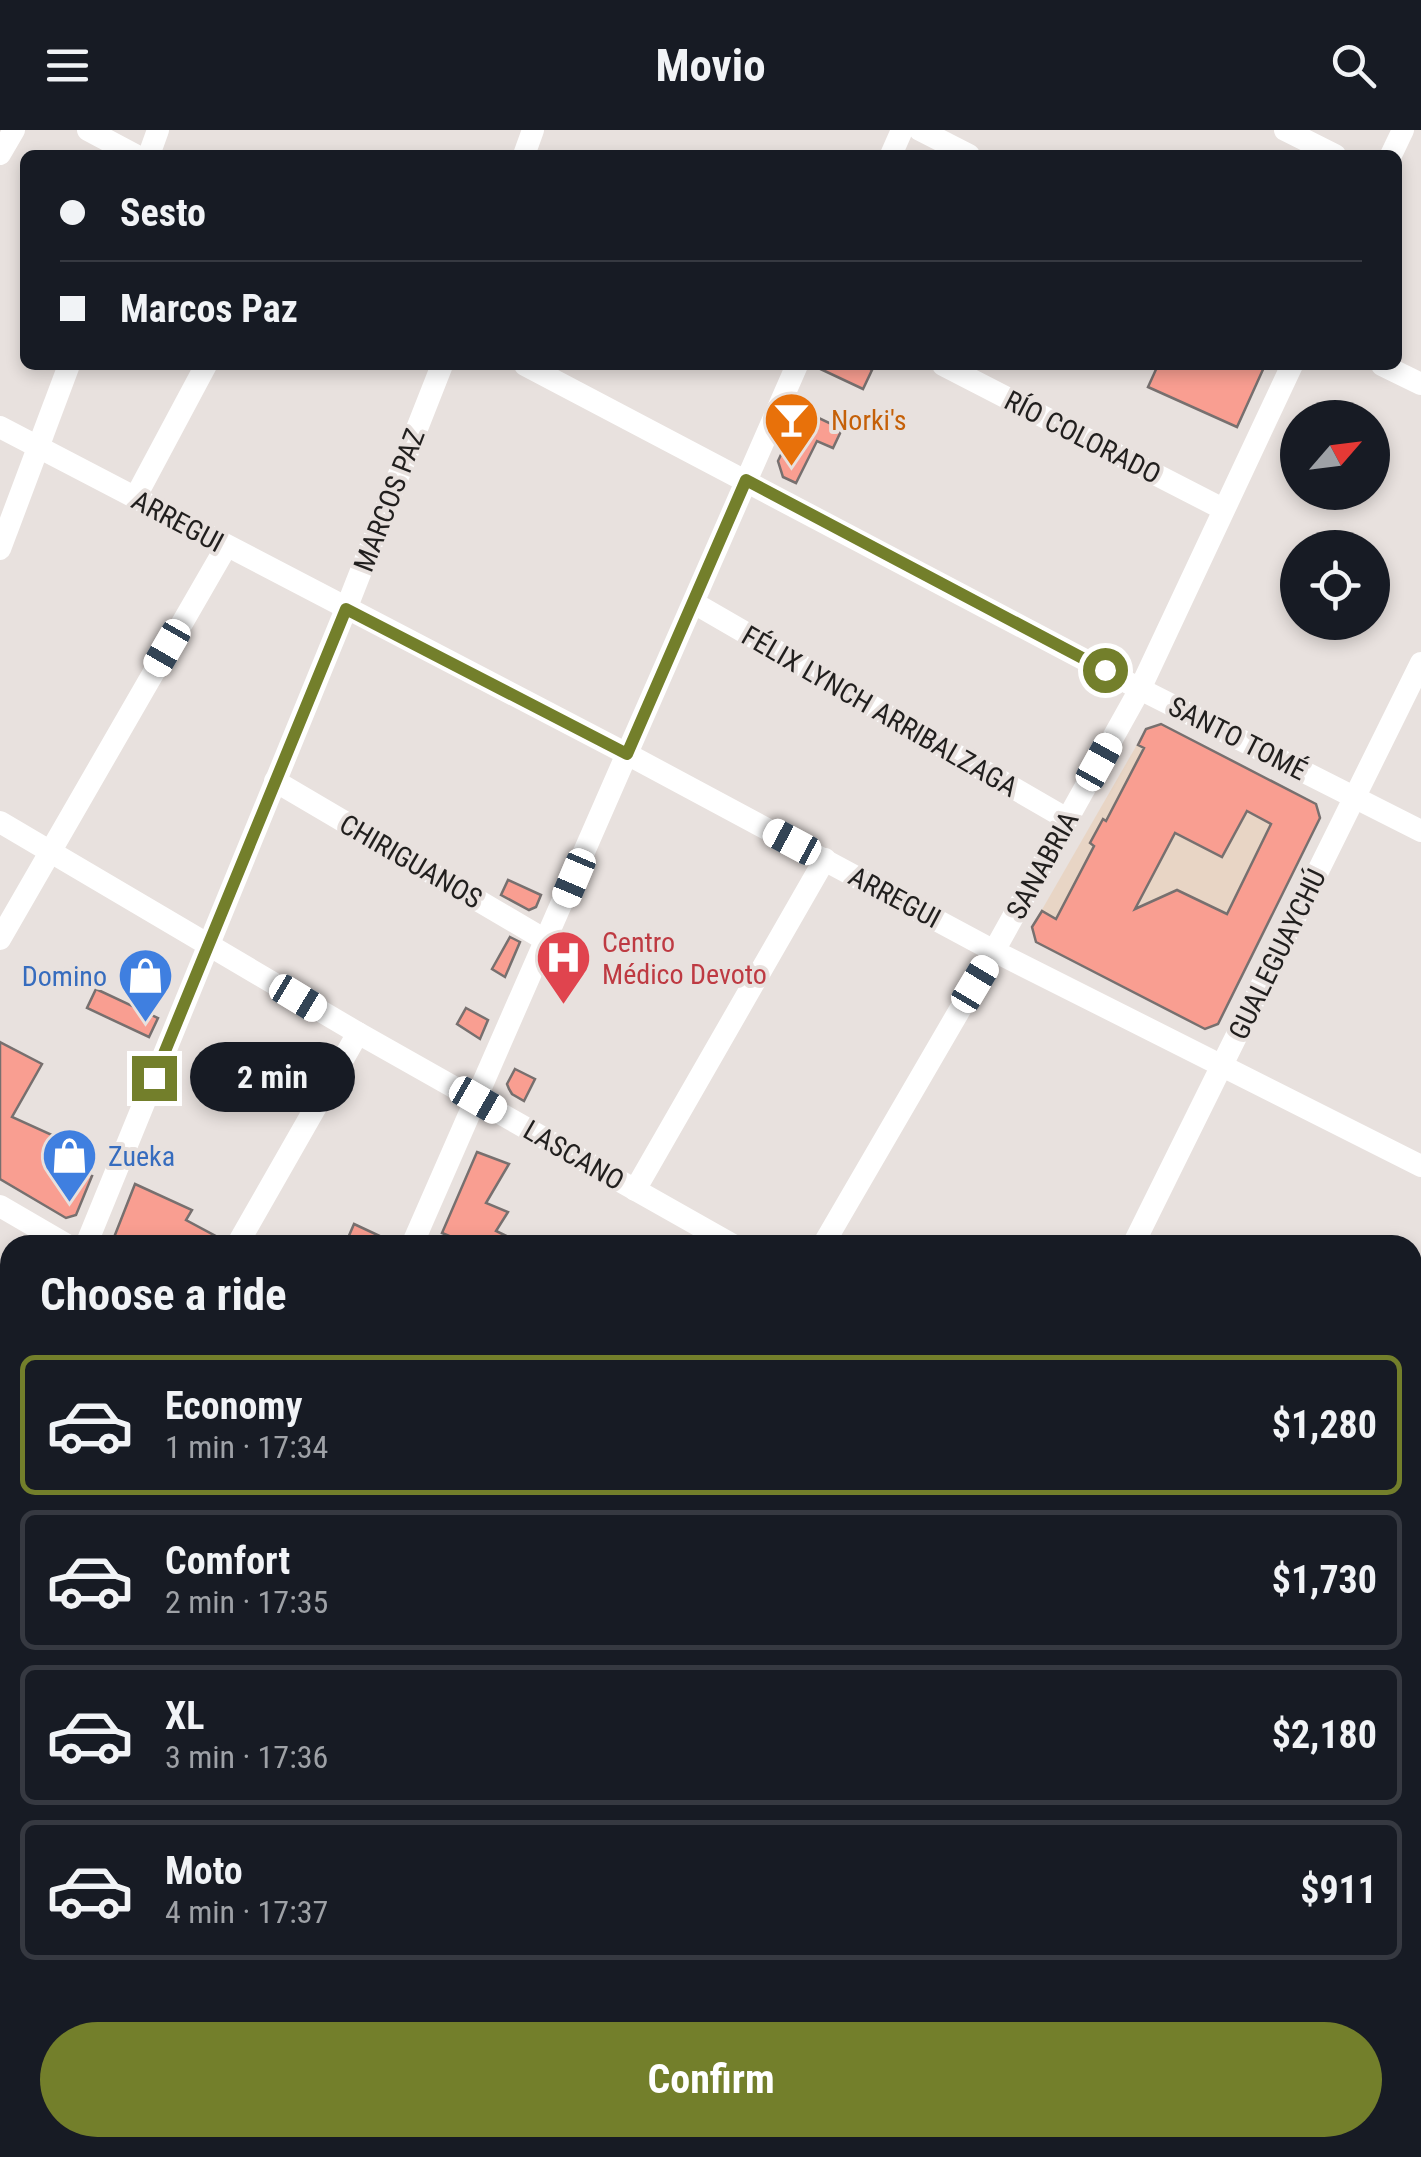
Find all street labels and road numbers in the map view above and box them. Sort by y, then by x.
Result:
street label: RÍO COLORADO [999,384,1166,491]
street label: MARCOS PAZ [347,424,432,576]
street label: ARREGUI [126,484,229,559]
street label: FÉLIX LYNCH ARRIBALZAGA [736,619,1023,804]
street label: SANTO TOMÉ [1163,690,1312,787]
street label: SANABRIA [999,806,1085,925]
street label: CHIRIGUANOS [334,807,488,915]
street label: ARREGUI [843,860,946,935]
street label: GUALEGUAYCHÚ [1222,864,1333,1045]
street label: LASCANO [518,1114,630,1197]

